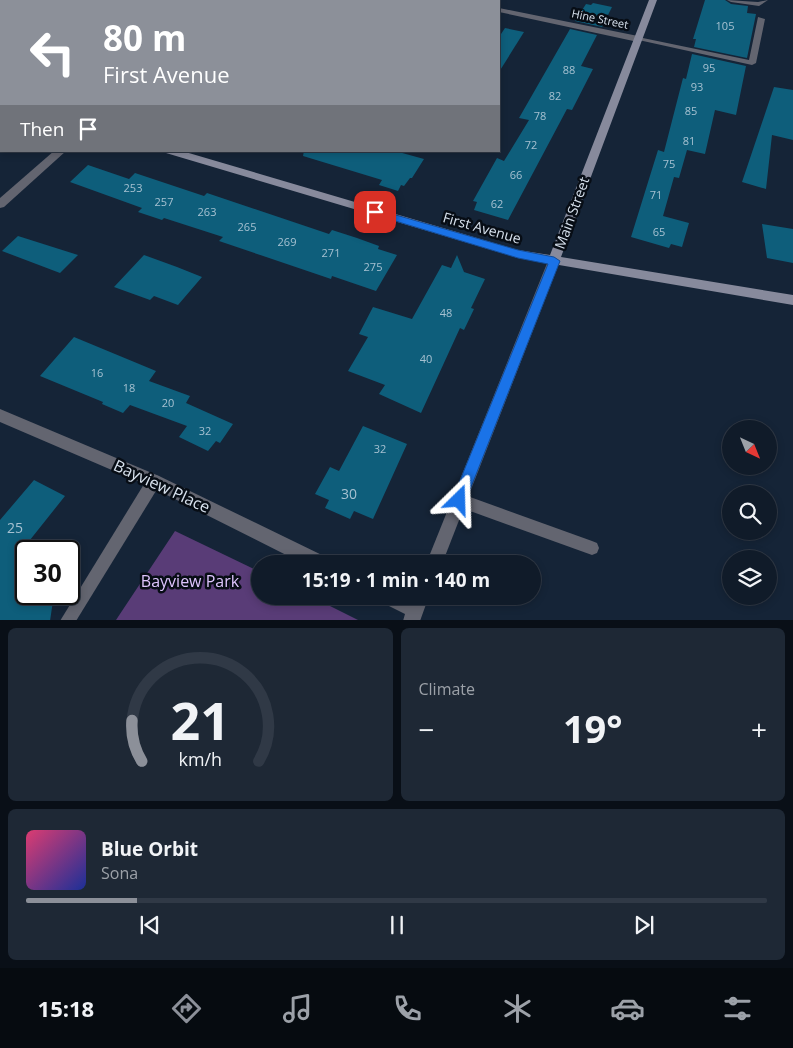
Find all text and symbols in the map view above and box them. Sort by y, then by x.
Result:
street label: Hine Street [570,5,630,32]
text: 80 m [103,14,186,61]
house number: 105 [716,18,734,33]
icon: left [20,20,85,85]
text: First Avenue [103,59,230,89]
house number: 95 [703,60,715,75]
house number: 88 [563,62,575,77]
house number: 93 [691,79,703,94]
house number: 82 [549,88,561,103]
house number: 85 [685,103,697,118]
house number: 78 [534,108,546,123]
icon: arrive [74,115,102,143]
text: Then [20,116,64,142]
house number: 81 [683,133,695,148]
house number: 72 [525,137,537,152]
house number: 75 [663,156,675,171]
house number: 66 [510,167,522,182]
street label: Main Street [550,174,593,251]
house number: 253 [124,180,142,195]
house number: 71 [650,187,662,202]
pin [354,191,396,233]
house number: 257 [155,194,173,209]
house number: 62 [491,196,503,211]
icon: arrive [361,198,389,226]
house number: 263 [198,204,216,219]
street label: First Avenue [441,207,524,248]
house number: 265 [238,219,256,234]
house number: 65 [653,224,665,239]
house number: 269 [278,234,296,249]
house number: 271 [322,245,340,260]
house number: 275 [364,259,382,274]
house number: 48 [440,305,452,320]
house number: 40 [420,351,432,366]
house number: 16 [91,365,103,380]
house number: 18 [123,380,135,395]
house number: 20 [162,395,174,410]
north arrow [722,420,778,475]
map controls [722,420,777,605]
house number: 32 [199,423,211,438]
house number: 32 [374,441,386,456]
street label: Bayview Place [110,454,214,518]
position arrow [432,473,484,525]
house number: 30 [341,484,357,503]
button: search [722,485,777,540]
house number: 25 [7,518,23,537]
speed limit sign: 30 [15,540,80,605]
button: layers [722,550,777,605]
text: 15:19 · 1 min · 140 m [302,567,490,593]
park label: Bayview Park [141,570,240,592]
text: Climate [419,678,475,700]
text: 21 [171,684,230,755]
text: 19° [563,702,623,754]
text: − [419,710,435,748]
text: + [751,710,767,748]
text: km/h [179,747,222,771]
text: Blue Orbit [101,836,198,862]
text: Sona [101,862,138,884]
icon: previous [136,911,164,939]
icon: pause [383,911,411,939]
icon: next [630,911,658,939]
icon: directions [169,991,204,1026]
icon: music [280,991,315,1026]
icon: phone [390,991,425,1026]
icon: climate [500,991,535,1026]
icon: car [610,991,645,1026]
icon: filters [720,991,755,1026]
text: 15:18 [38,993,94,1023]

